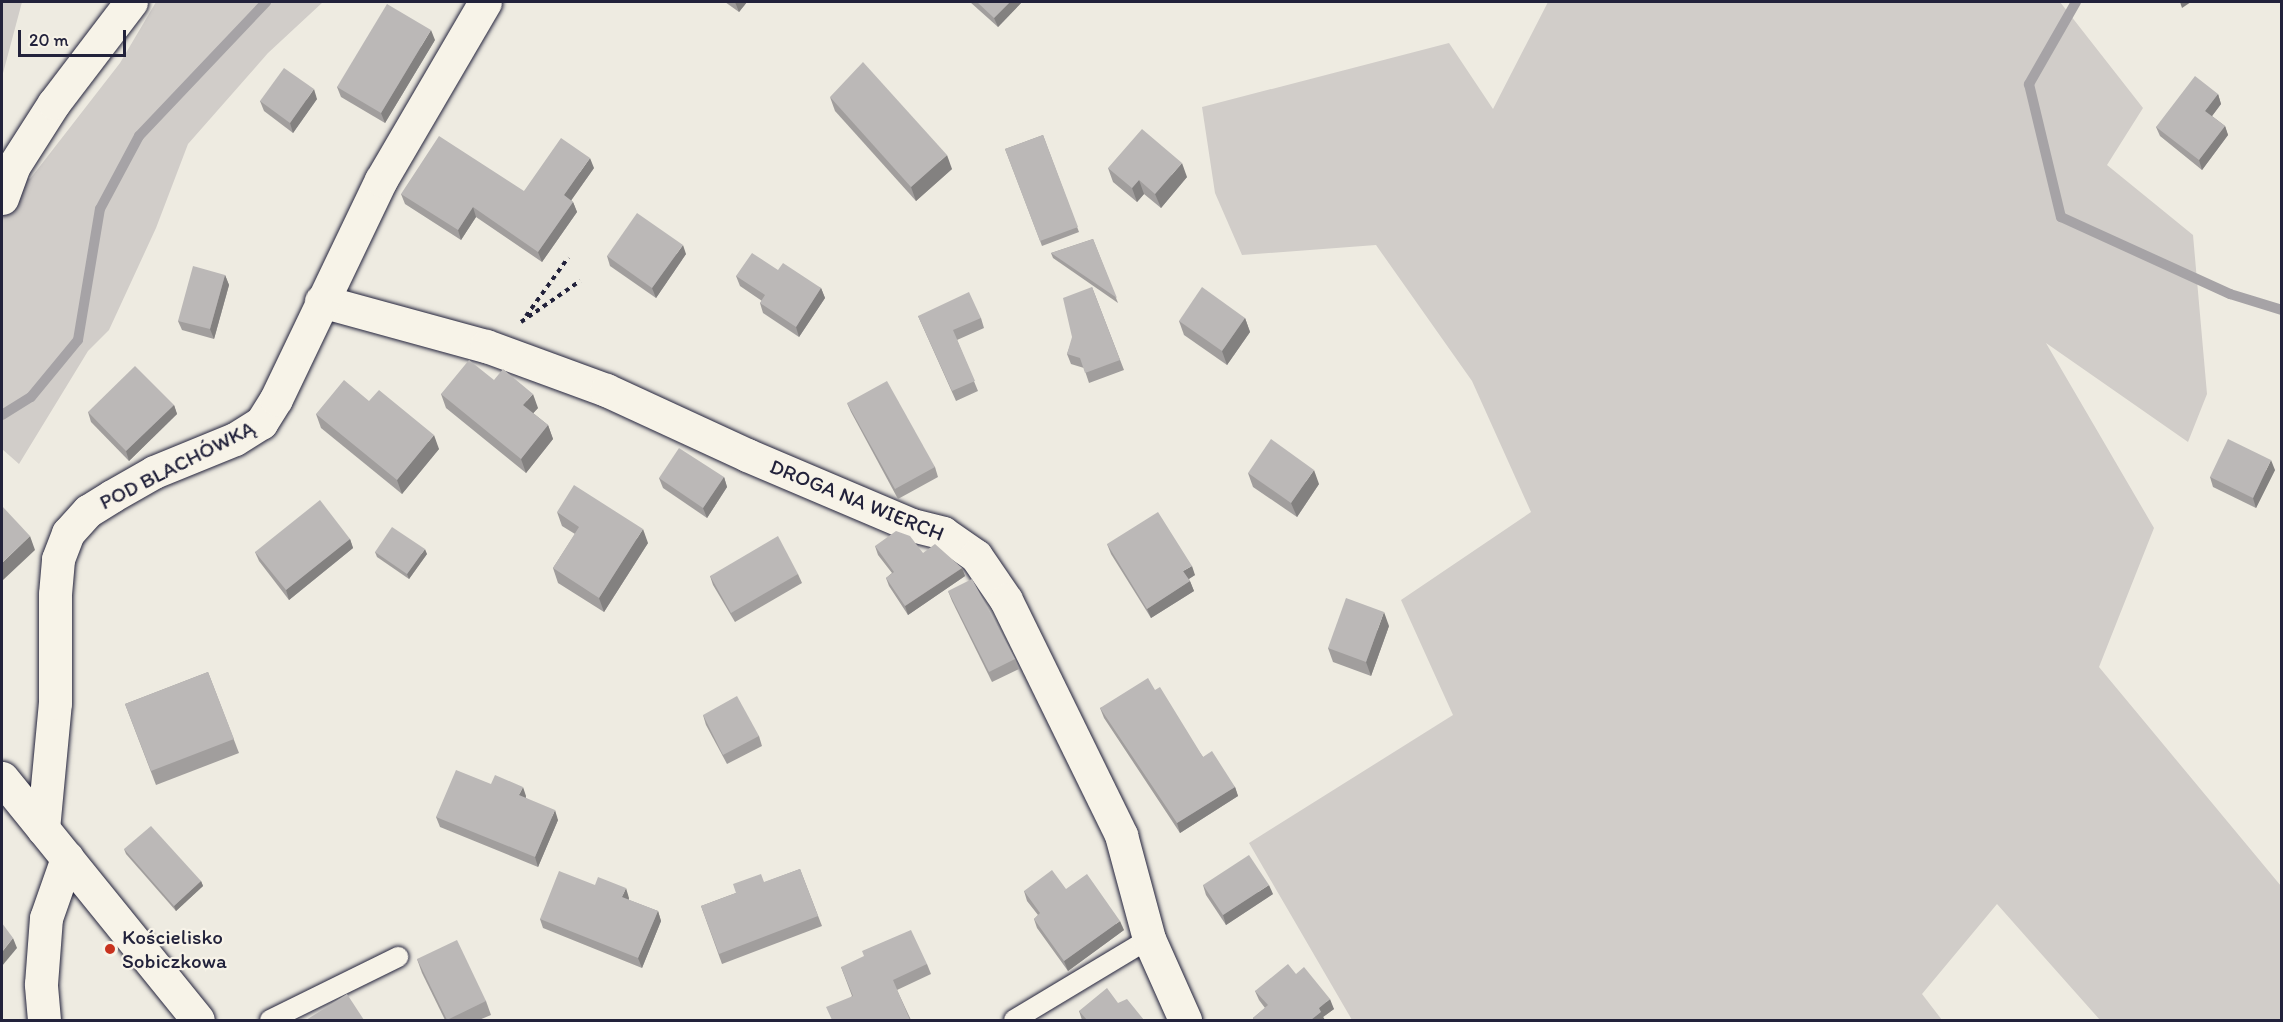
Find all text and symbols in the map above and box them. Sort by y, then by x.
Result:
scale bar [21,18,129,56]
text: 20 m [29,29,69,51]
street label: POD BLACHÓWKĄ [95,415,259,515]
street label: DROGA NA WIERCH [766,454,948,546]
place label: Kościelisko Sobiczkowa [122,924,227,974]
marker: Kościelisko Sobiczkowa [103,942,117,956]

